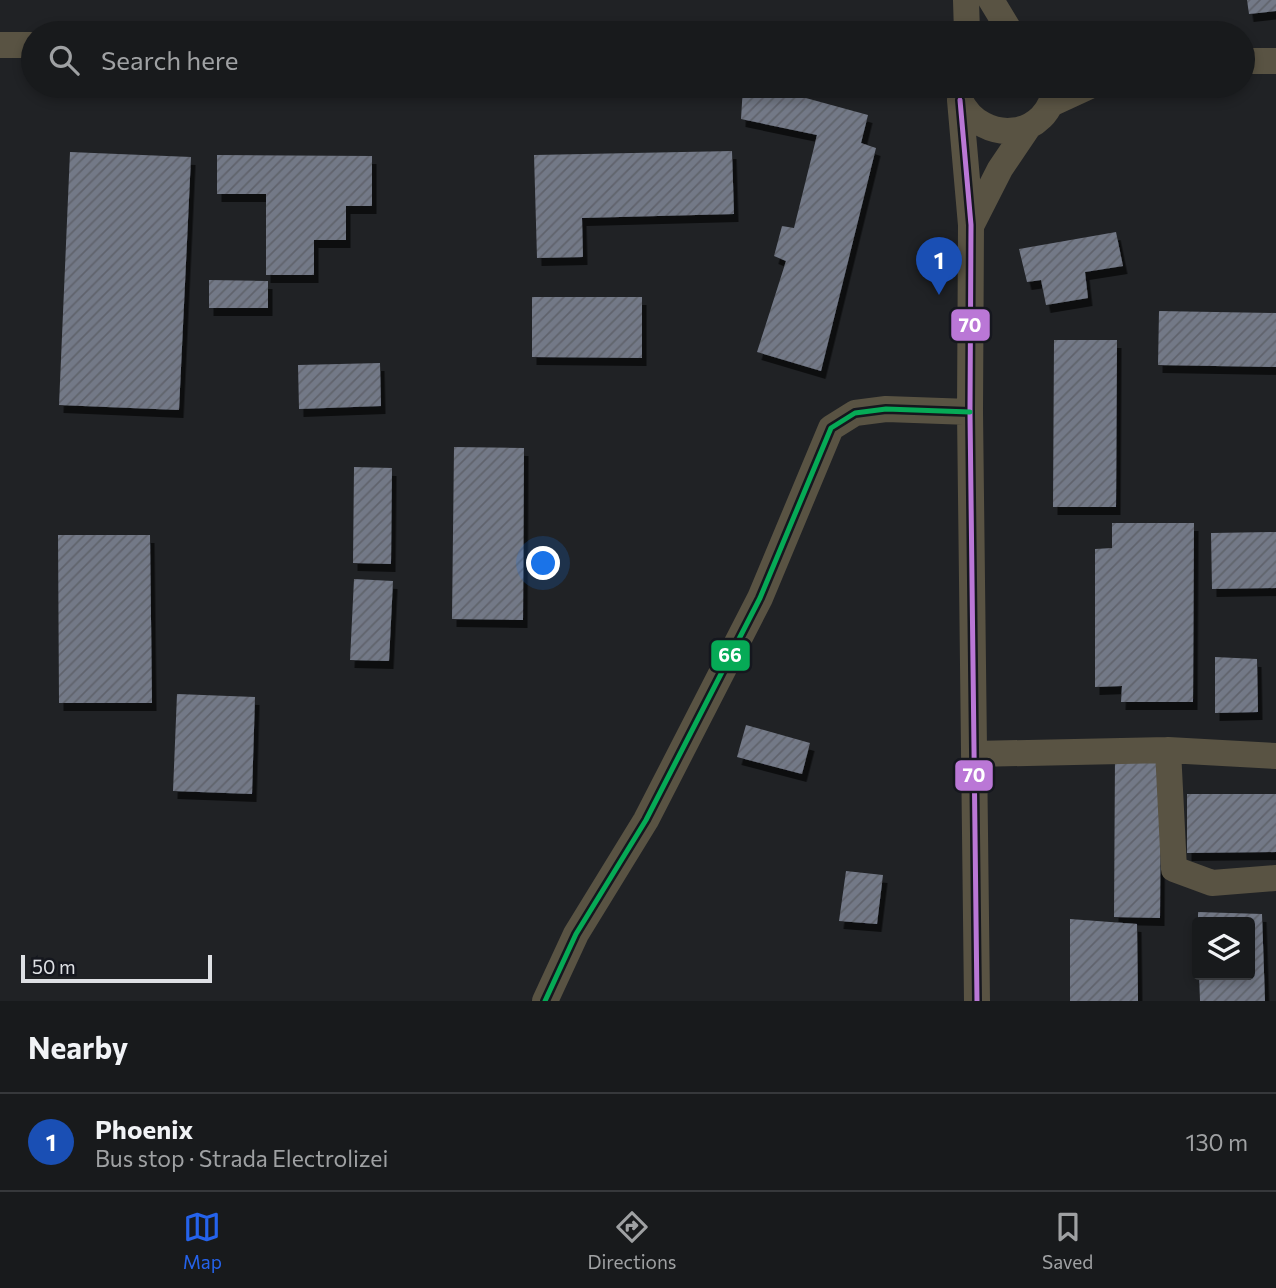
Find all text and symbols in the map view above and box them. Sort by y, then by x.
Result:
search box [21,21,1255,98]
icon: search [45,41,83,79]
text: Search here [101,44,239,75]
pin: 1 [916,237,962,295]
line badge: 70 [950,308,991,342]
text: 70 [959,313,981,336]
your location [526,546,560,580]
line badge: 66 [710,639,751,672]
text: 66 [718,643,742,666]
line badge: 70 [954,759,994,792]
text: 70 [963,763,985,786]
map controls [1192,917,1255,980]
button: layers [1192,917,1255,980]
scale bar [21,952,212,984]
text: 50 m [32,955,76,978]
text: Nearby [28,1028,128,1065]
text: Phoenix [95,1113,193,1144]
text: 1 [46,1128,56,1156]
text: 130 m [1186,1128,1248,1156]
text: Bus stop · Strada Electrolizei [95,1144,388,1172]
tab: Map [183,1208,222,1273]
tab: Directions [587,1208,677,1273]
tab: Saved [1042,1208,1093,1273]

